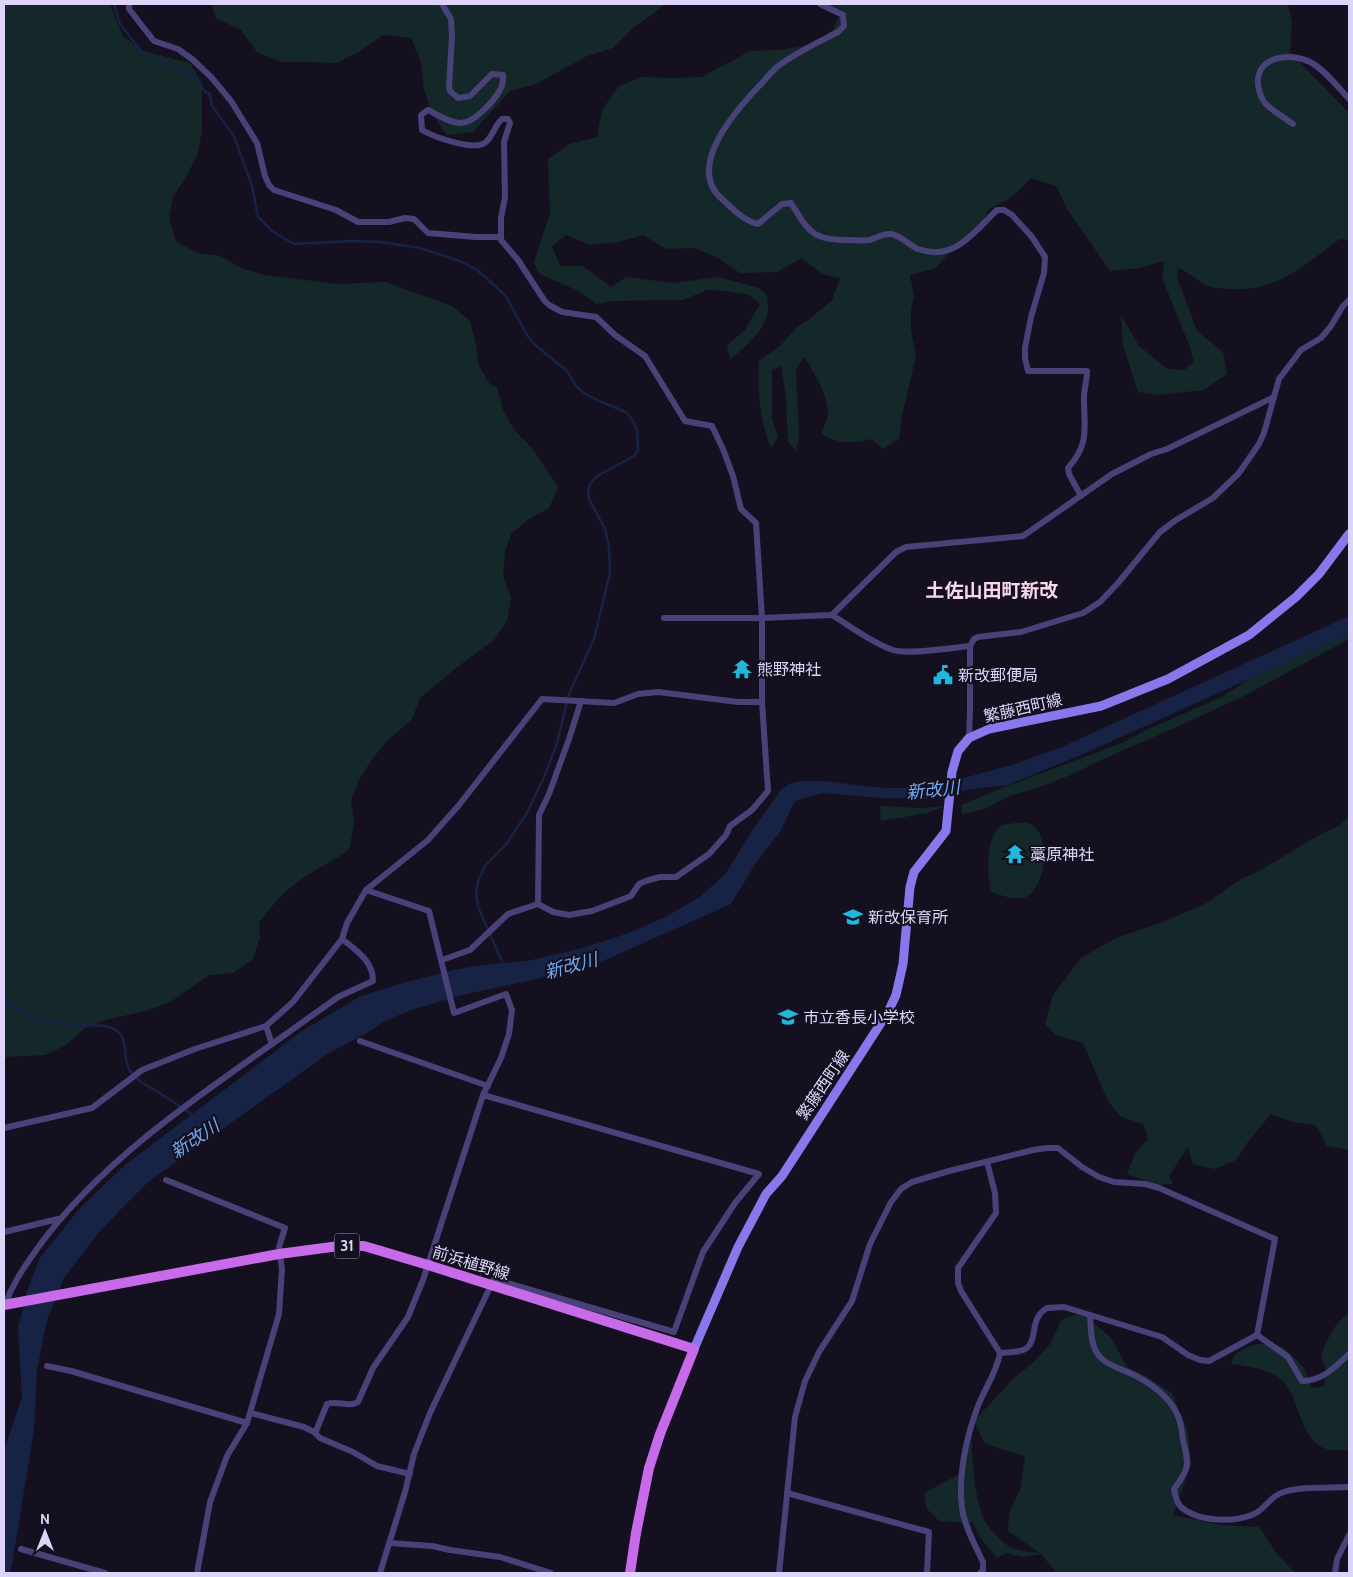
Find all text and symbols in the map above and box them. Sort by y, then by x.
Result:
district label: 土佐山田町新改 [925,579,1059,602]
temple icon: 熊野神社 [731,658,753,680]
place label: 熊野神社 [757,660,821,679]
public building icon: 新改郵便局 [932,664,954,686]
place label: 新改郵便局 [958,666,1038,685]
street label: 繁藤西町線 [982,690,1064,726]
water label: 新改川 [905,776,963,804]
temple icon: 藁原神社 [1004,843,1026,865]
place label: 藁原神社 [1030,845,1094,864]
school or university icon: 新改保育所 [842,906,864,928]
place label: 新改保育所 [868,908,948,927]
water label: 新改川 [542,948,602,984]
school or university icon: 市立香長小学校 [777,1006,799,1028]
place label: 市立香長小学校 [803,1008,915,1027]
street label: 繁藤西町線 [793,1047,853,1123]
water label: 新改川 [166,1114,225,1163]
road number: 31 [334,1234,360,1258]
street label: 前浜植野線 [430,1242,512,1284]
north arrow [20,1507,70,1557]
text: N [40,1510,50,1528]

